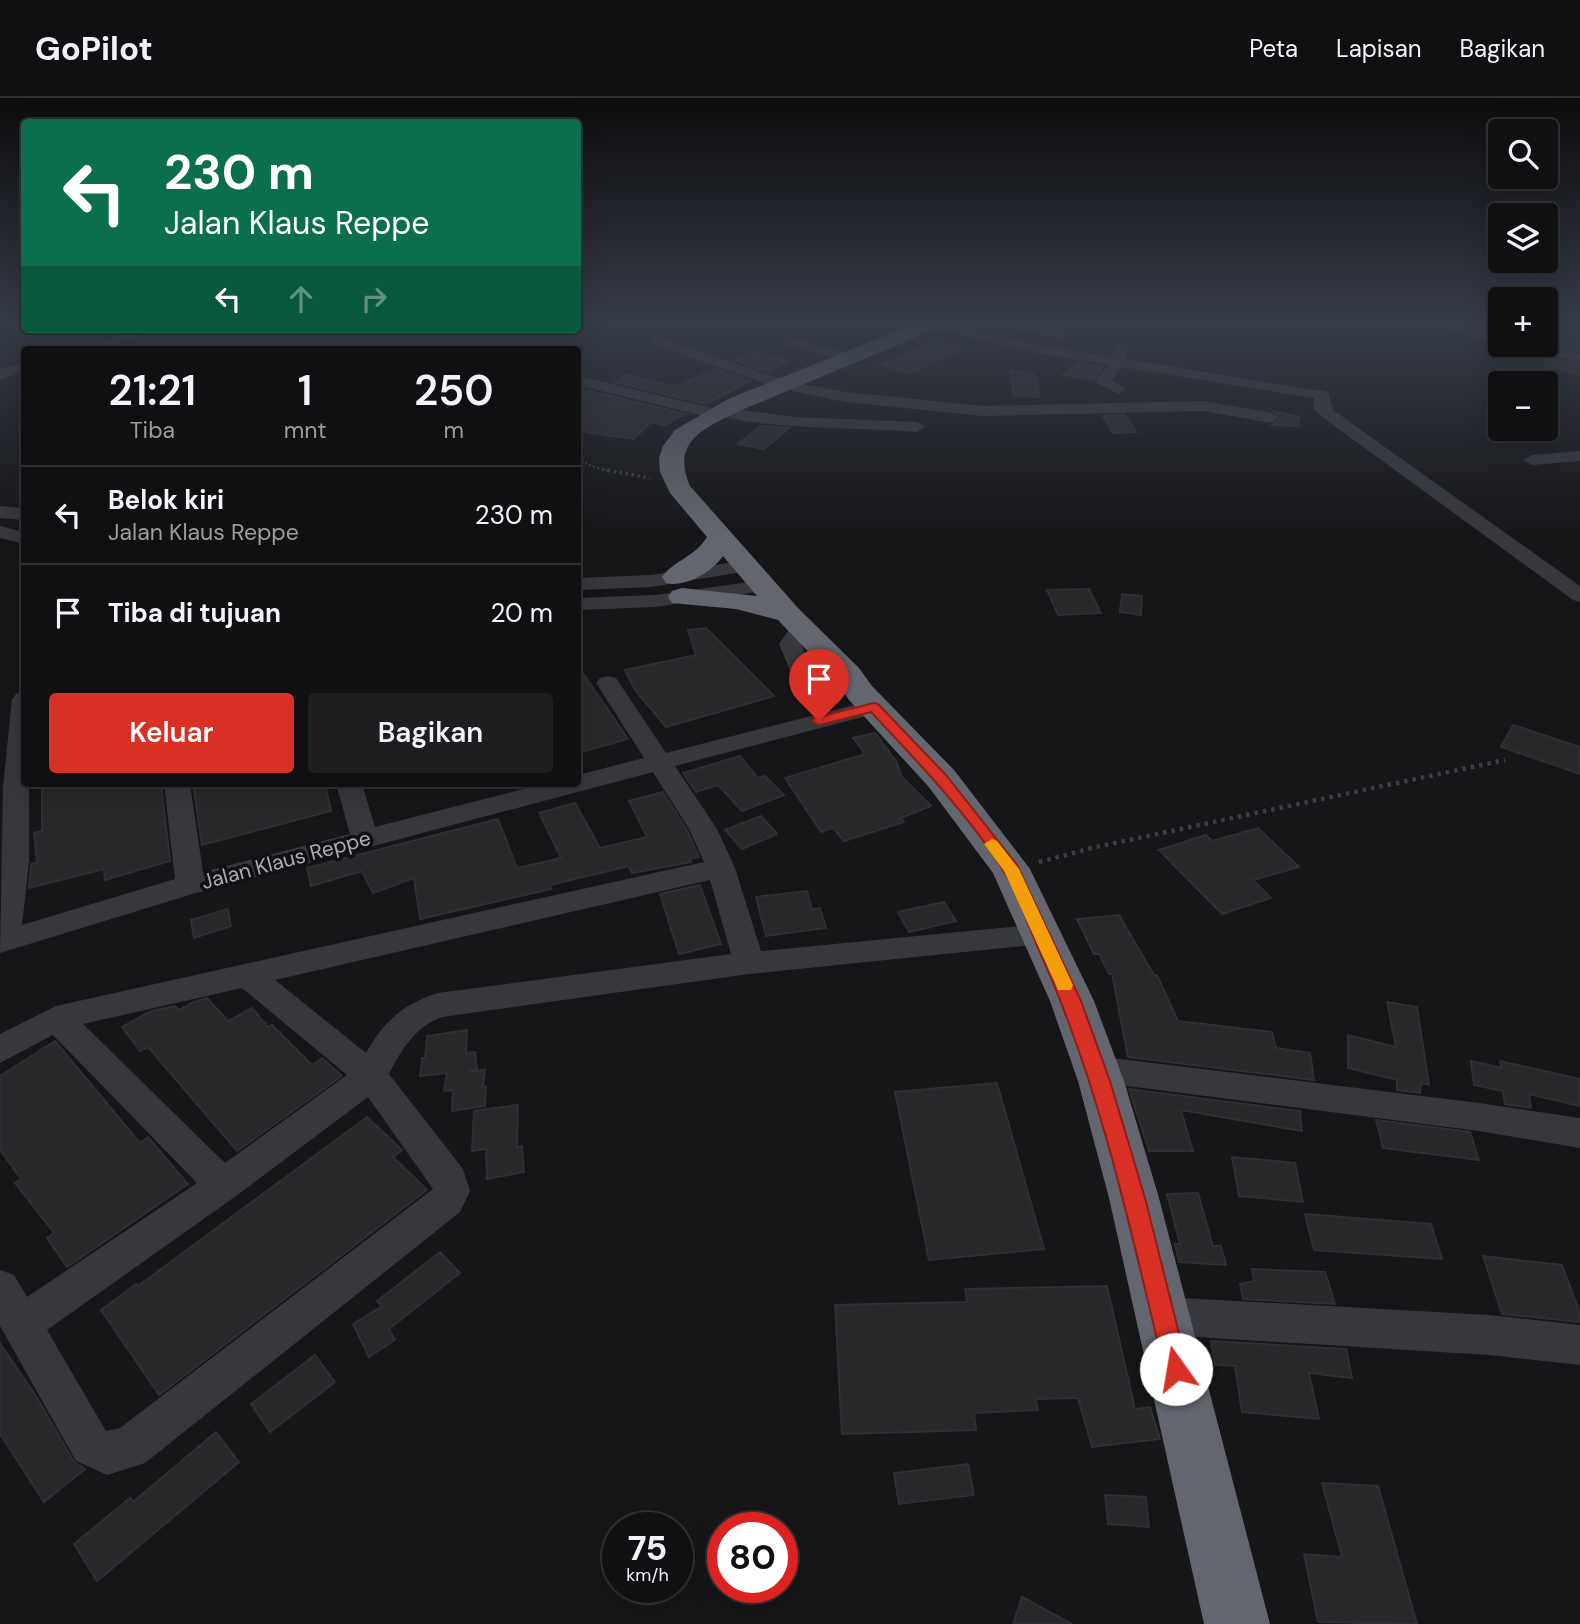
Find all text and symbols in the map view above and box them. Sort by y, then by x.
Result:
text: GoPilot [35,27,153,70]
text: Peta [1249,33,1298,64]
text: Lapisan [1336,33,1421,64]
text: Bagikan [1459,33,1545,64]
map controls [1488,119,1558,441]
button: search [1488,119,1558,189]
text: 230 m [164,140,314,204]
icon: left [49,147,140,238]
text: Jalan Klaus Reppe [164,202,429,244]
button: layers [1488,203,1558,273]
icon: left [209,280,247,318]
icon: ahead [282,280,320,318]
icon: right [355,280,393,318]
button: + [1488,287,1558,357]
text: 21:21 [109,363,196,418]
text: 1 [298,363,312,418]
text: 250 [414,363,493,418]
button: − [1488,371,1558,441]
text: Tiba [130,415,175,445]
text: mnt [284,415,326,445]
text: m [443,415,464,445]
text: Belok kiri [108,483,224,517]
icon: left [49,496,87,534]
text: 230 m [475,498,553,532]
text: Jalan Klaus Reppe [108,517,299,547]
icon: arrive [49,594,87,632]
text: Tiba di tujuan [108,596,281,630]
text: 20 m [490,596,553,630]
pin [789,649,849,721]
icon: arrive [800,660,838,698]
button: Keluar [49,693,294,773]
button: Bagikan [308,693,553,773]
street label: Jalan Klaus Reppe [198,824,374,896]
position arrow [1139,1332,1213,1406]
speed limit sign: 80 [707,1512,798,1603]
text: 75 [628,1525,667,1571]
text: km/h [626,1563,669,1587]

